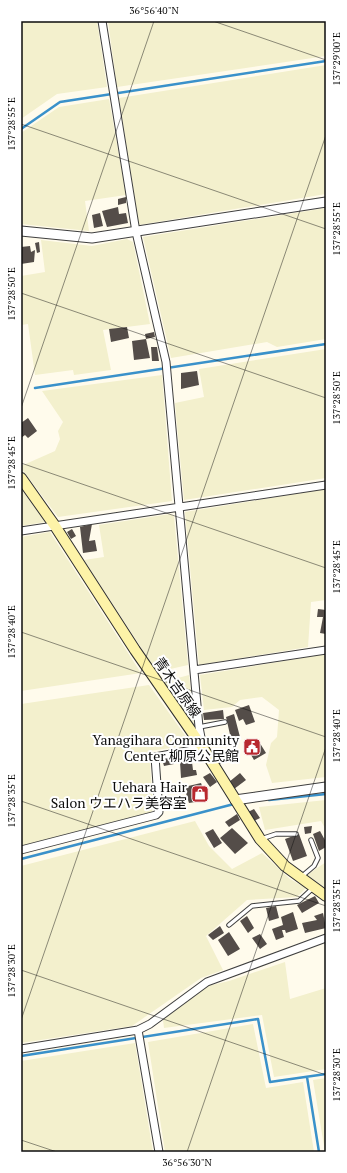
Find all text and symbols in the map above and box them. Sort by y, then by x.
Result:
text: 36°56'40"N [129,4,179,17]
text: 137°29'00"E [330,32,343,86]
text: 137°28'55"E [5,97,18,151]
text: 137°28'55"E [330,202,343,256]
text: 137°28'50"E [5,267,18,321]
text: 137°28'50"E [330,371,343,425]
text: 137°28'45"E [5,436,18,490]
text: 137°28'45"E [330,540,343,594]
text: 137°28'40"E [5,605,18,659]
street label: 青木吉原線 [150,653,206,721]
text: 137°28'40"E [330,709,343,763]
place label: Yanagihara Community Center 柳原公民館 [93,730,240,765]
public building icon: Yanagihara Community Center 柳原公民館 [242,737,262,757]
text: 137°28'35"E [5,774,18,828]
place label: Uehara Hair Salon ウエハラ美容室 [51,777,188,812]
shop icon: Uehara Hair Salon ウエハラ美容室 [190,784,210,804]
text: 137°28'35"E [330,879,343,933]
text: 137°28'30"E [5,944,18,998]
text: 137°28'30"E [330,1048,343,1102]
text: 36°56'30"N [162,1156,212,1169]

